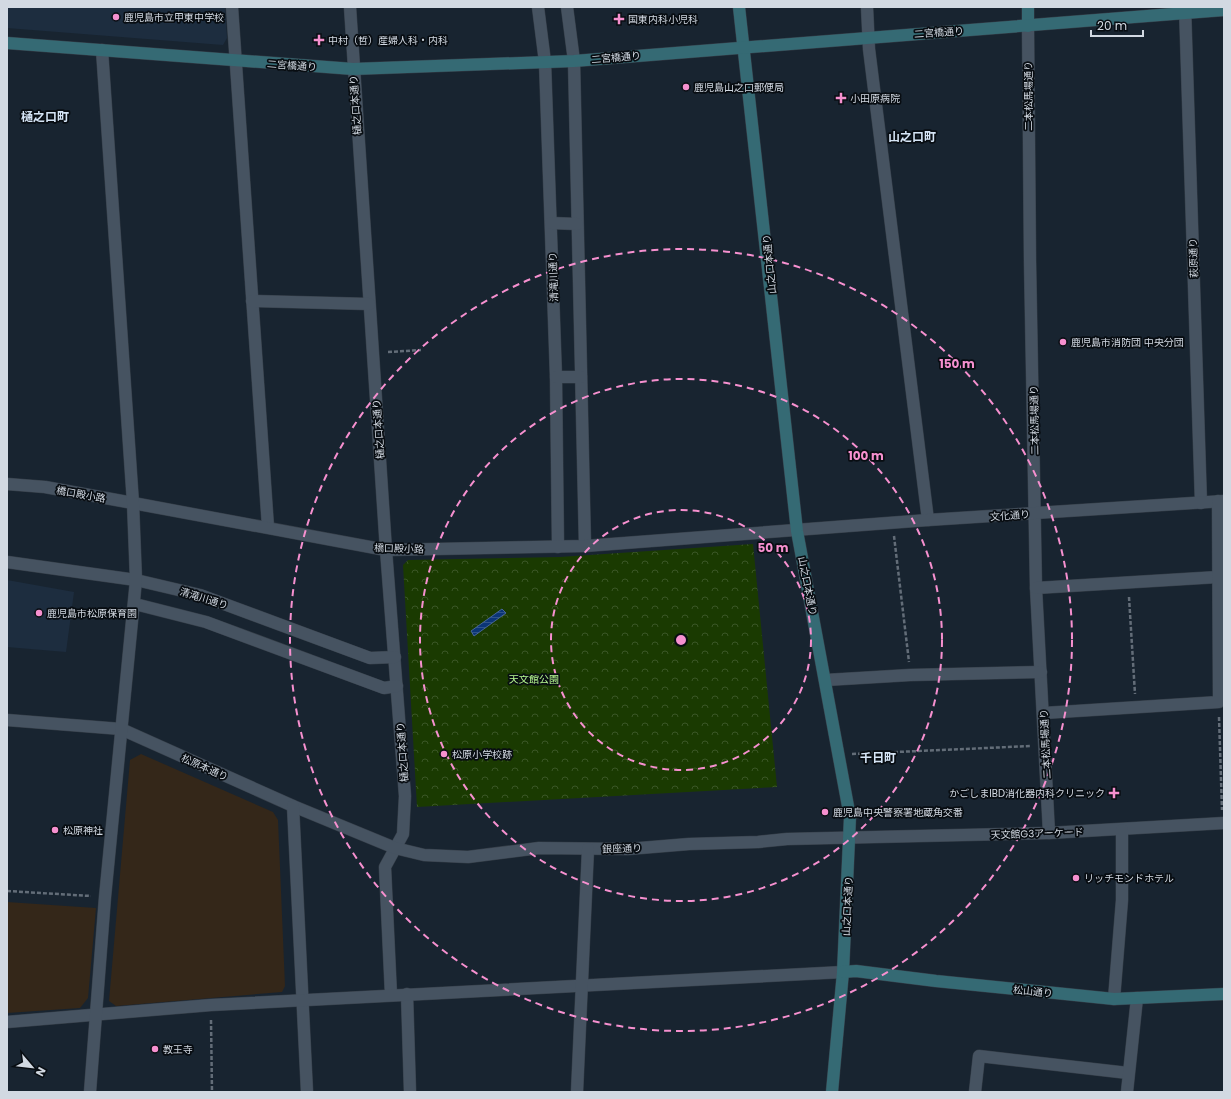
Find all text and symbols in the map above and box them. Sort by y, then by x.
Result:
place label: 鹿児島市立甲東中学校 [124,10,224,25]
marker: 鹿児島市立甲東中学校 [111,12,121,22]
place label: 国東内科小児科 [628,12,698,27]
scale bar [1091,12,1143,38]
marker: 国東内科小児科 [613,13,625,25]
text: 20 m [1097,17,1127,34]
street label: 二宮橋通り [914,23,964,42]
place label: 中村（哲）産婦人科・内科 [328,33,448,48]
marker: 中村（哲）産婦人科・内科 [313,34,325,46]
street label: 二宮橋通り [590,48,642,67]
street label: 二宮橋通り [267,56,317,75]
street label: 二本松馬場通り [1021,61,1036,131]
street label: 樋之口本通り [346,75,365,135]
place label: 鹿児島山之口郵便局 [694,80,784,95]
marker: 鹿児島山之口郵便局 [681,82,691,92]
place label: 小田原病院 [850,91,900,106]
marker: 小田原病院 [835,92,847,104]
district label: 樋之口町 [21,108,69,125]
district label: 山之口町 [888,128,936,145]
street label: 山之口本通り [759,233,780,295]
street label: 萩原通り [1185,238,1202,278]
street label: 清滝川通り [545,252,562,302]
place label: 鹿児島市消防団 中央分団 [1071,335,1184,350]
marker: 鹿児島市消防団 中央分団 [1058,337,1068,347]
text: 150 m [939,355,975,372]
street label: 二本松馬場通り [1026,385,1043,455]
street label: 樋之口本通り [369,399,388,459]
text: 100 m [848,447,884,464]
street label: 橋口殿小路 [55,483,107,506]
street label: 文化通り [990,507,1031,524]
text: 50 m [758,539,789,556]
street label: 橋口殿小路 [374,540,424,557]
street label: 山之口本通り [794,555,821,617]
street label: 清滝川通り [178,584,230,613]
place label: 鹿児島市松原保育園 [47,606,137,621]
marker: 鹿児島市松原保育園 [34,608,44,618]
centre of rings [674,633,688,647]
park label: 天文館公園 [509,672,559,687]
street label: 二本松馬場通り [1036,709,1055,779]
street label: 樋之口本通り [393,722,412,782]
place label: 松原小学校跡 [452,747,512,762]
marker: 松原小学校跡 [439,749,449,759]
district label: 千日町 [860,749,896,766]
street label: 松原本通り [179,750,231,784]
place label: かごしまIBD消化器内科クリニック [949,786,1105,801]
marker: かごしまIBD消化器内科クリニック [1108,787,1120,799]
place label: 鹿児島中央警察署地蔵角交番 [833,805,963,820]
marker: 鹿児島中央警察署地蔵角交番 [820,807,830,817]
place label: 松原神社 [63,823,103,838]
street label: 天文館G3アーケード [990,824,1084,843]
marker: 松原神社 [50,825,60,835]
street label: 銀座通り [602,840,642,857]
place label: リッチモンドホテル [1084,871,1174,886]
marker: リッチモンドホテル [1071,873,1081,883]
street label: 山之口本通り [838,876,857,936]
street label: 松山通り [1012,982,1054,1001]
place label: 教王寺 [163,1042,193,1057]
marker: 教王寺 [150,1044,160,1054]
north arrow [12,1047,52,1087]
text: N [32,1064,50,1079]

